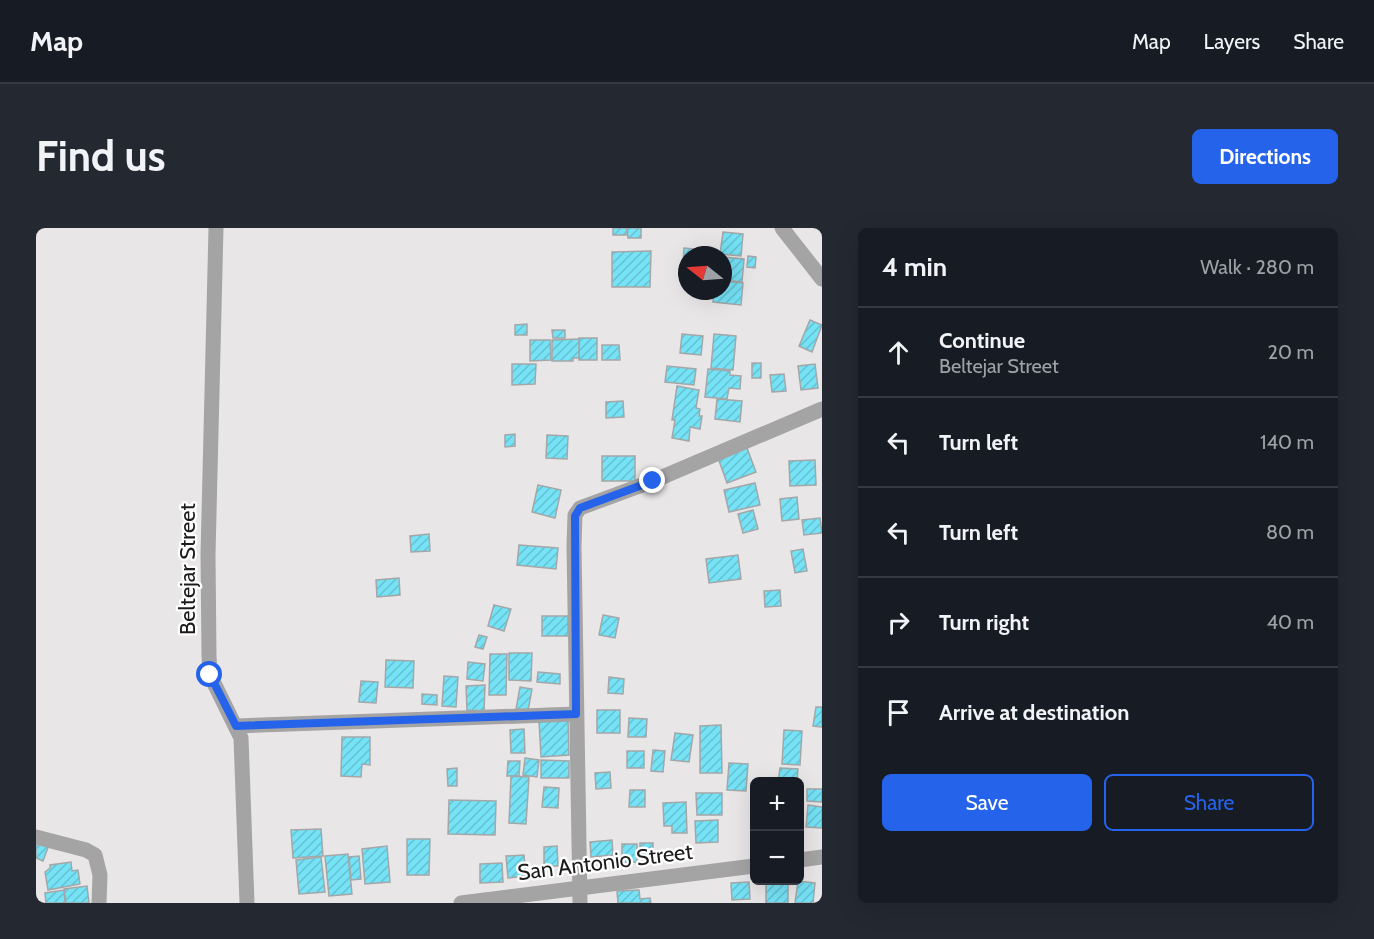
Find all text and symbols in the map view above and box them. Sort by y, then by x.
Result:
text: Map [30,24,83,58]
text: Map [1132,29,1171,54]
text: Layers [1204,29,1260,54]
text: Share [1293,29,1344,54]
button: Directions [1192,129,1338,184]
text: Find us [36,130,165,182]
north arrow [678,246,732,300]
text: 4 min [882,251,947,283]
text: Walk · 280 m [1200,255,1314,279]
text: Continue [939,327,1025,354]
icon: ahead [882,336,915,369]
text: 20 m [1268,340,1314,364]
text: Beltejar Street [939,354,1059,378]
icon: left [882,426,915,459]
text: Turn left [939,429,1018,456]
text: 140 m [1260,430,1314,454]
route end [639,467,665,493]
street label: Beltejar Street [174,503,201,635]
icon: left [882,516,915,549]
text: Turn left [939,519,1018,546]
text: 80 m [1266,520,1314,544]
icon: right [882,606,915,639]
text: Turn right [939,609,1029,636]
text: 40 m [1266,610,1314,634]
route start [196,661,222,687]
icon: arrive [882,696,915,729]
text: Arrive at destination [939,699,1129,726]
button: Save [882,774,1092,831]
button: Share [1104,774,1314,831]
map controls [750,777,804,885]
button: + [750,777,804,831]
button: − [750,831,804,885]
street label: San Antonio Street [516,838,695,886]

